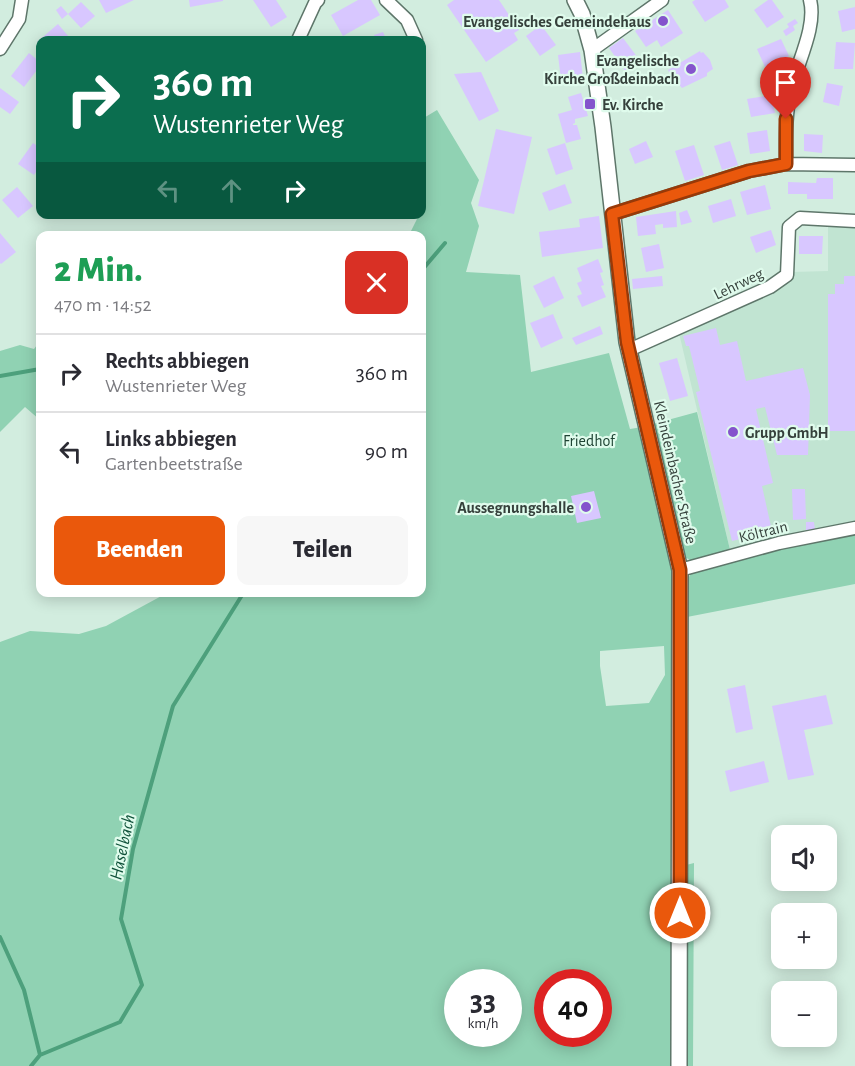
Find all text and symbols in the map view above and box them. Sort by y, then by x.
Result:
place label: Evangelisches Gemeindehaus [463,14,651,30]
marker: Evangelisches Gemeindehaus [656,14,670,28]
place label: Evangelische Kirche Großdeinbach [544,53,679,87]
pin [760,57,811,119]
icon: right [54,60,132,138]
text: 360 m [153,62,254,104]
marker: Evangelische Kirche Großdeinbach [684,62,698,76]
icon: arrive [769,66,802,99]
marker: Ev. Kirche [583,97,597,111]
place label: Ev. Kirche [602,97,664,113]
text: Wustenrieter Weg [153,111,344,138]
icon: left [152,174,185,207]
icon: ahead [215,174,248,207]
icon: right [278,174,311,207]
button: close [345,251,408,314]
text: 2 Min. [54,252,143,288]
street label: Lehrweg [711,265,766,303]
text: 470 m · 14:52 [54,295,152,315]
text: Rechts abbiegen [105,350,249,372]
icon: right [54,357,87,390]
text: 360 m [356,362,408,384]
text: Wustenrieter Weg [105,376,246,396]
street label: Kleindeinbacher Straße [651,399,699,545]
marker: Grupp GmbH [726,425,740,439]
place label: Grupp GmbH [745,425,829,441]
text: Links abbiegen [105,428,237,450]
park label: Friedhof [563,433,616,449]
icon: left [54,435,87,468]
text: 90 m [365,440,408,462]
text: Gartenbeetstraße [105,454,243,474]
place label: Aussegnungshalle [457,500,574,516]
marker: Aussegnungshalle [579,500,593,514]
button: Beenden [54,516,225,585]
button: Teilen [237,516,408,585]
street label: Költrain [737,518,789,546]
water label: Haselbach [107,813,139,882]
map controls [771,825,837,1047]
button: sound [771,825,837,891]
position arrow [648,881,712,945]
button: + [771,903,837,969]
speed limit sign: 40 [534,969,612,1047]
button: − [771,981,837,1047]
text: 33 [470,986,496,1016]
text: km/h [468,1016,498,1031]

